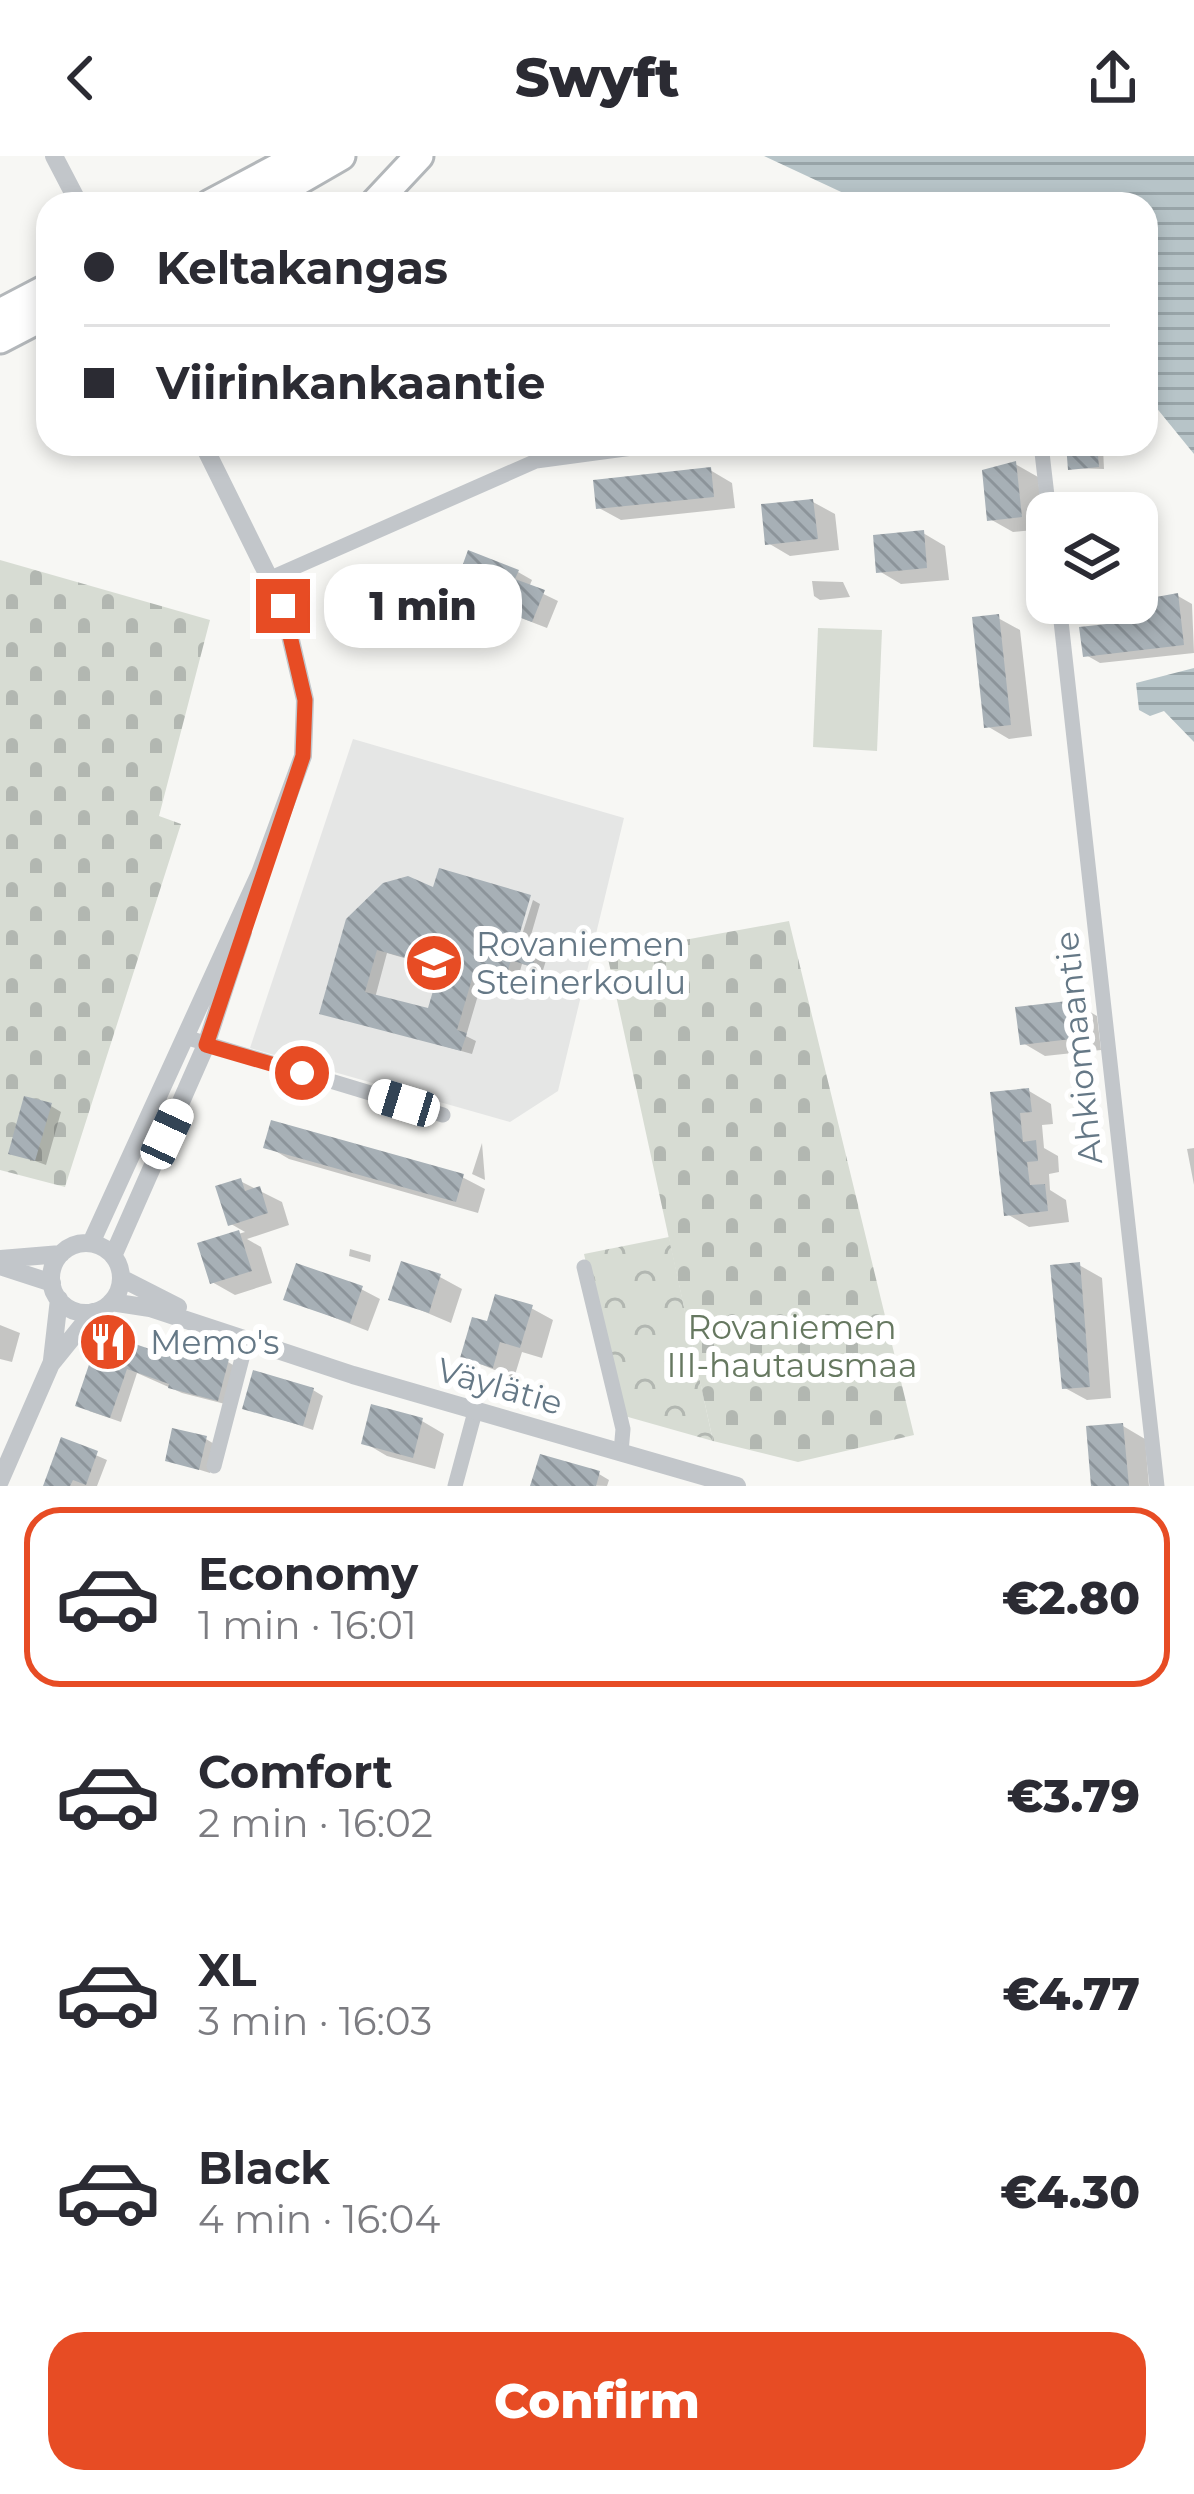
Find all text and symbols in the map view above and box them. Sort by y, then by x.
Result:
icon: back [48,45,114,111]
text: Swyft [515,45,679,111]
icon: share [1080,45,1146,111]
text: Keltakangas [156,240,448,295]
text: Viirinkankaantie [156,355,545,410]
map controls [1026,492,1158,624]
button: layers [1026,492,1158,624]
callout: 1 min [325,564,523,648]
route end [256,579,310,633]
text: 1 min [369,582,477,630]
place label: Rovaniemen Steinerkoulu [476,924,686,1002]
street label: Ahkiomaantie [1046,930,1110,1166]
school or university icon: Rovaniemen Steinerkoulu [403,932,465,994]
route start [275,1046,329,1100]
car [364,1075,444,1131]
car [135,1094,199,1174]
park label: Rovaniemen III-hautausmaa [667,1307,917,1385]
restaurant icon: Memo's [77,1311,139,1373]
place label: Memo's [150,1322,279,1362]
street label: Väylätie [433,1349,567,1423]
icon: car [54,1543,162,1651]
text: Economy [198,1546,418,1601]
text: €2.80 [1002,1570,1140,1625]
text: 1 min · 16:01 [198,1601,417,1649]
icon: car [54,1741,162,1849]
text: Comfort [198,1744,393,1799]
text: €3.79 [1006,1768,1140,1823]
text: 2 min · 16:02 [198,1799,433,1847]
icon: car [54,1939,162,2047]
text: XL [198,1942,256,1997]
text: €4.77 [1002,1966,1140,2021]
text: 3 min · 16:03 [198,1997,432,2045]
icon: car [54,2137,162,2245]
text: Black [198,2140,330,2195]
text: €4.30 [1000,2164,1140,2219]
text: 4 min · 16:04 [198,2195,440,2243]
button: Confirm [48,2332,1146,2470]

